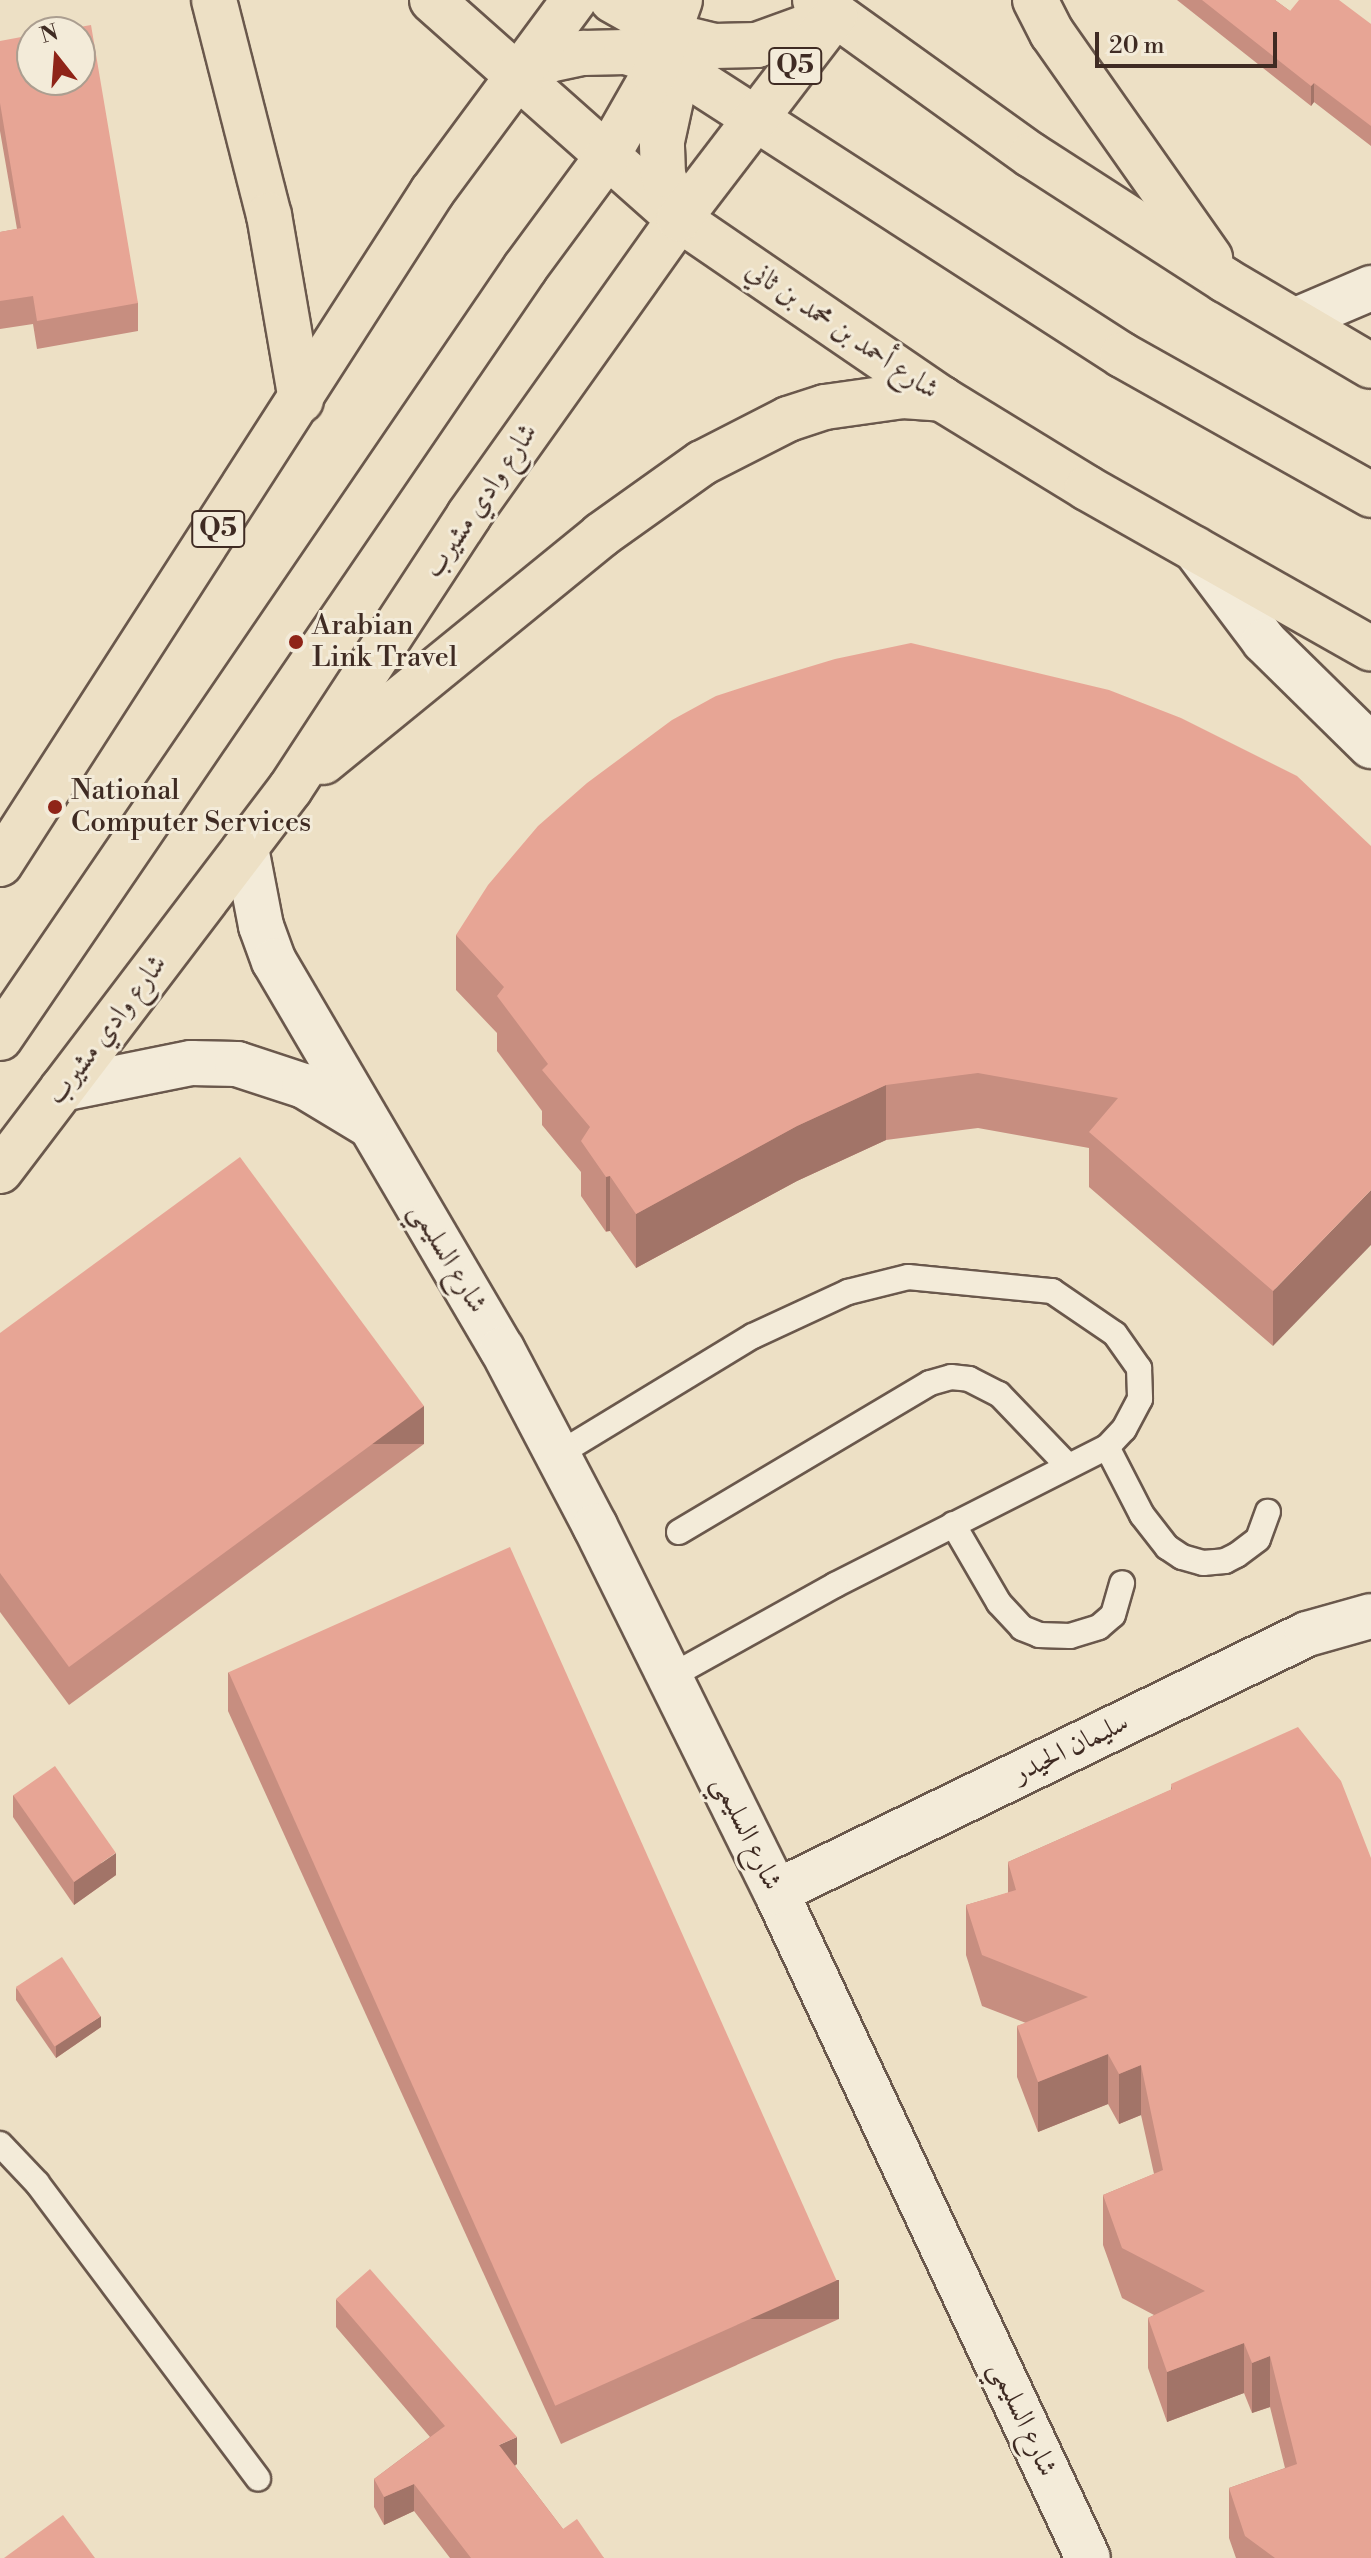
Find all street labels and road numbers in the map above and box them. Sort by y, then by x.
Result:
road number: Q5 [767,44,823,88]
street label: شارع أحمد بن محمد بن ثاني [739,253,945,407]
street label: شارع وادي مشيرب [417,417,545,585]
road number: Q5 [190,507,246,551]
street label: شارع وادي مشيرب [40,948,174,1112]
street label: شارع السليمي [402,1197,494,1319]
street label: سليمان الحيدر [1008,1706,1134,1790]
street label: شارع السليمي [705,1770,789,1896]
street label: شارع السليمي [982,2356,1064,2482]

